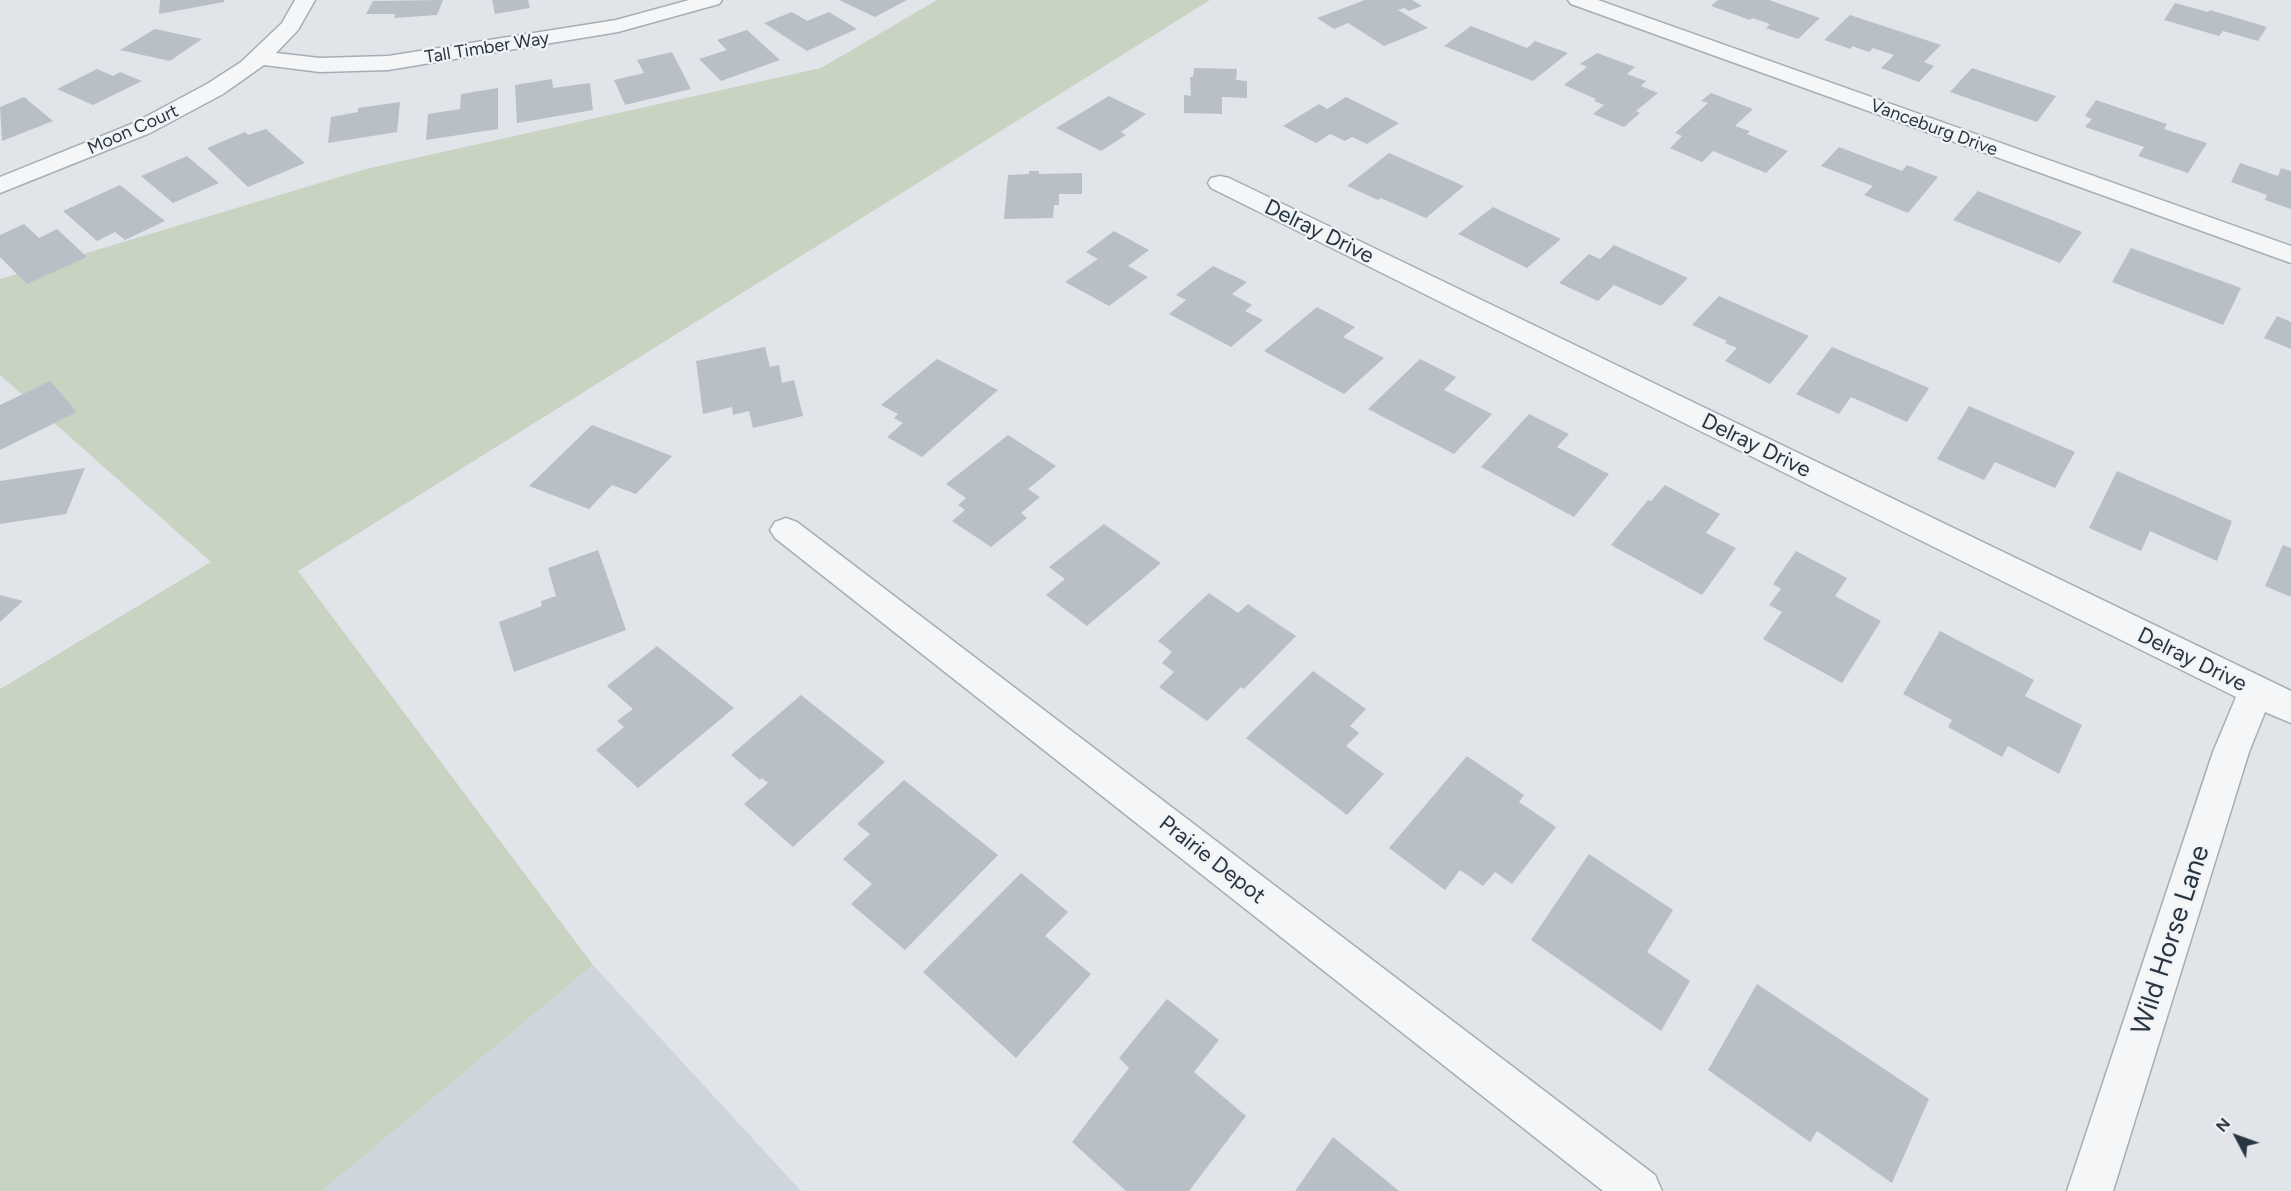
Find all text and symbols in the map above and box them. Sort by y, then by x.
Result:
street label: Tall Timber Way [423,27,551,69]
street label: Vanceburg Drive [1867,95,2001,161]
street label: Moon Court [84,100,182,160]
street label: Delray Drive [1260,194,1378,270]
street label: Delray Drive [1697,408,1815,484]
street label: Delray Drive [2133,622,2251,698]
street label: Prairie Depot [1154,810,1270,910]
street label: Wild Horse Lane [2125,841,2217,1039]
north arrow [2207,1107,2267,1167]
text: N [2212,1114,2234,1136]

